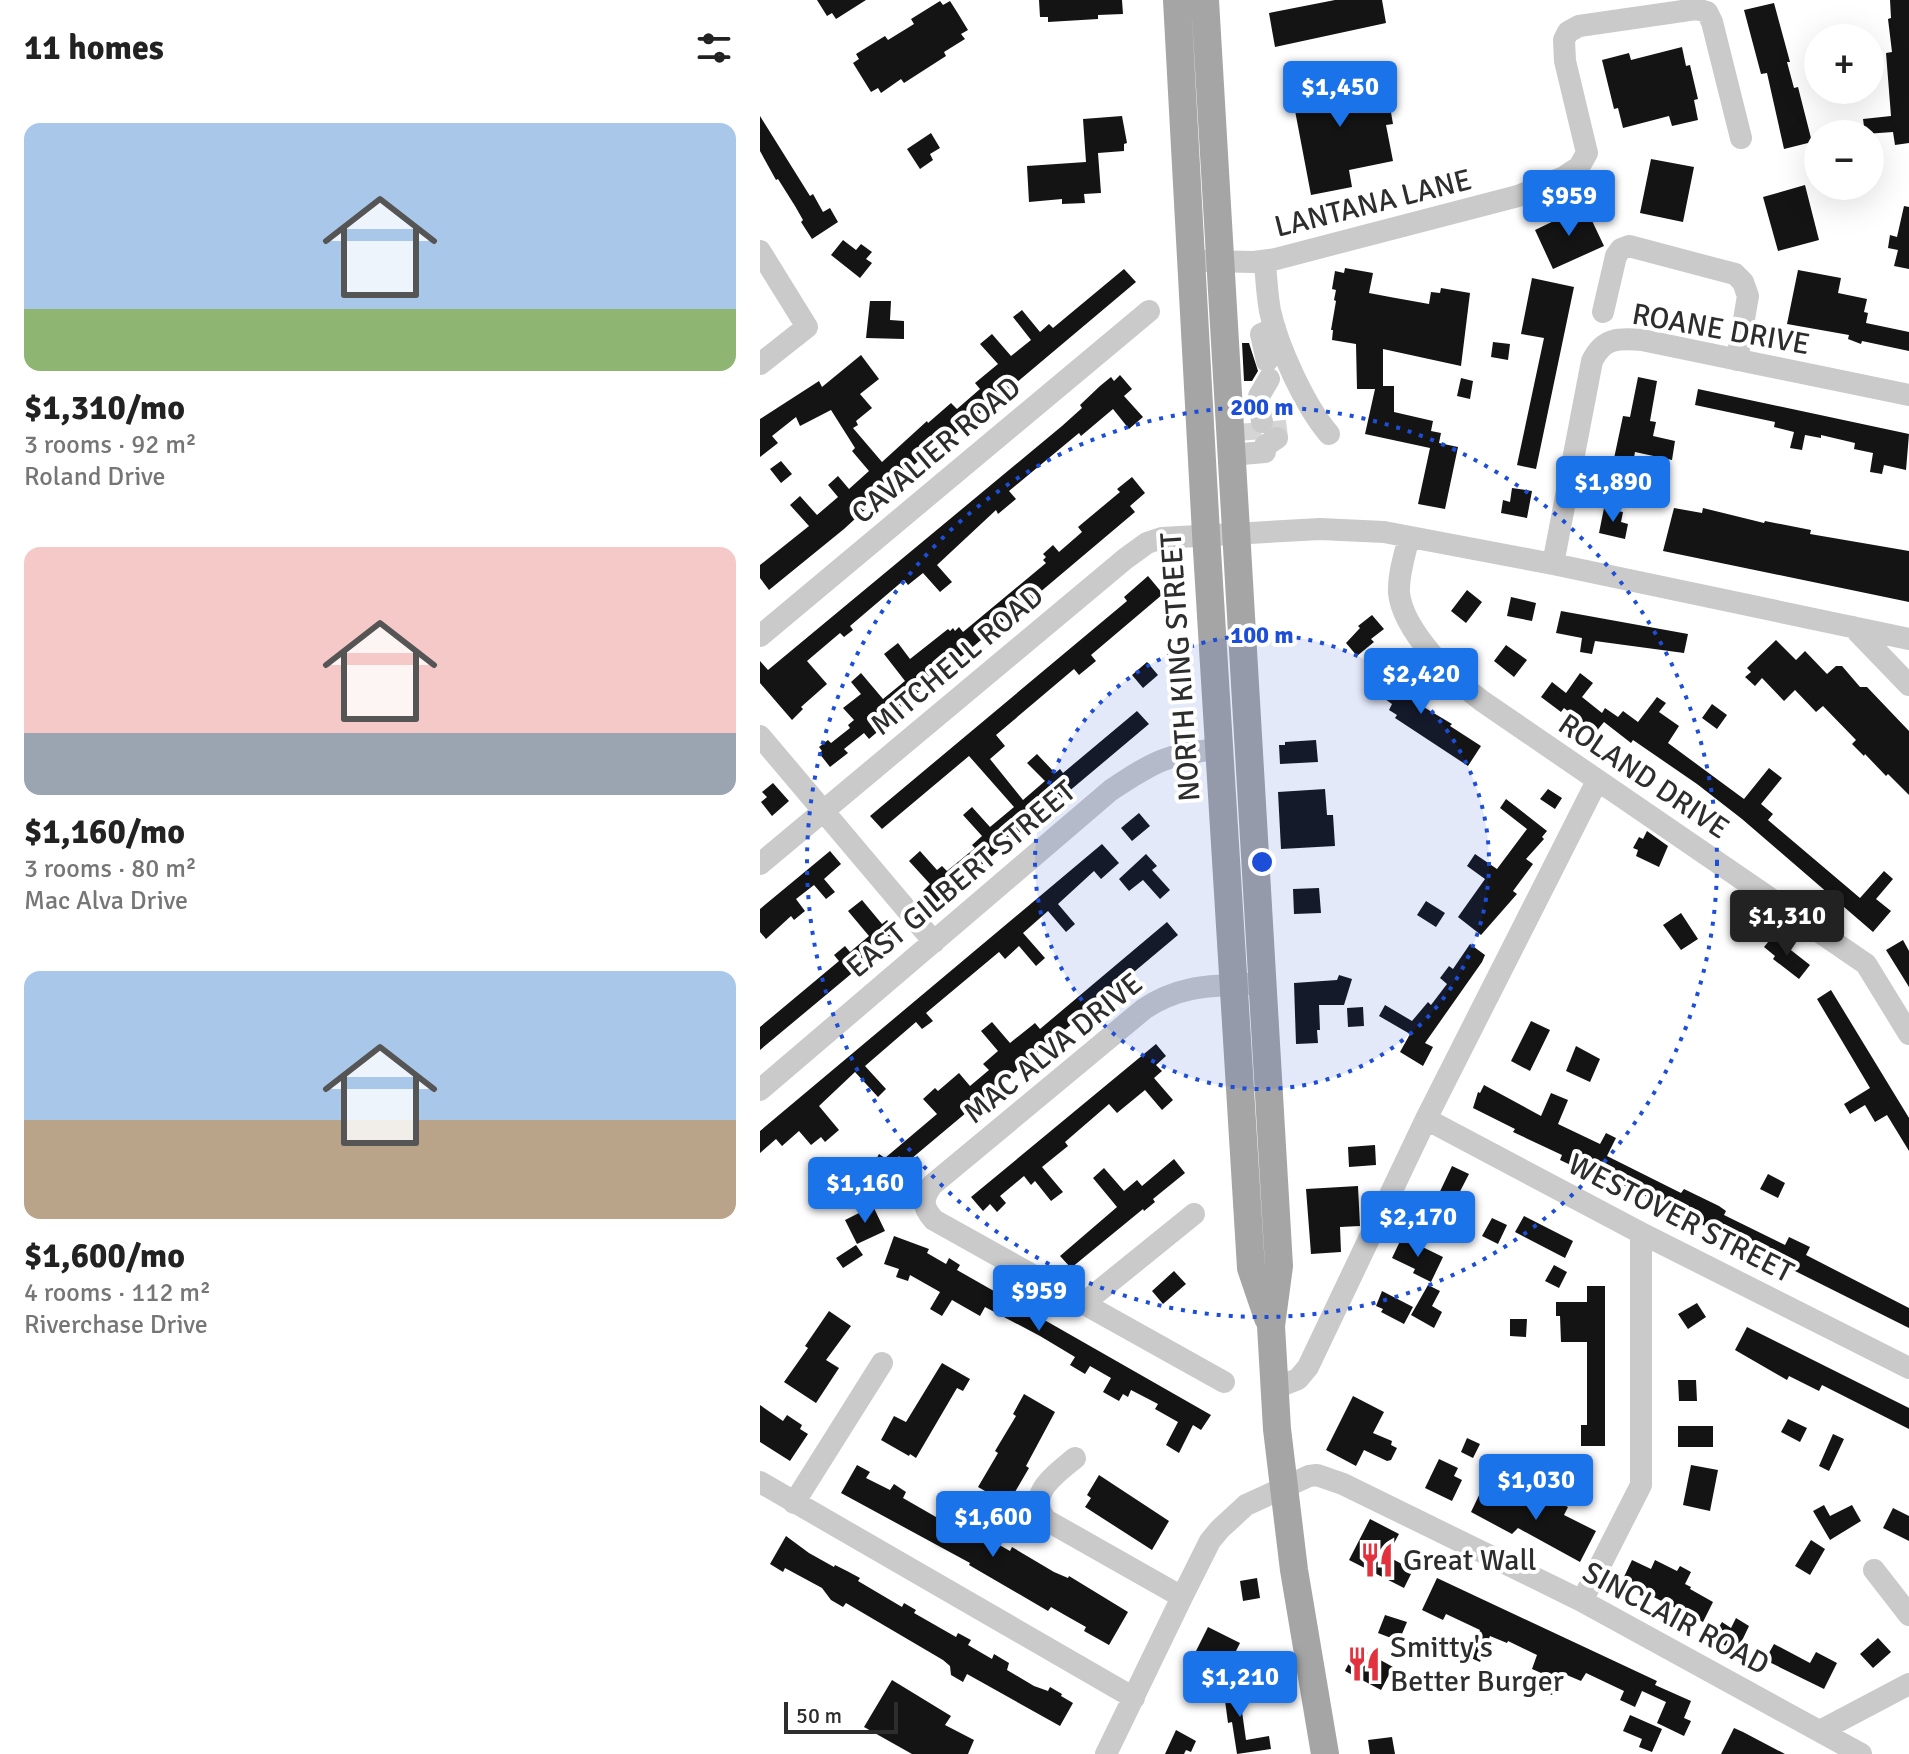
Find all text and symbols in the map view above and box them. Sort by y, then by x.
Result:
map controls [1804,24,1884,200]
button: + [1804,24,1884,104]
icon: filters [692,26,736,70]
text: 11 homes [24,27,164,69]
pin: $1,450 [1275,61,1405,129]
text: $1,450 [1301,71,1379,103]
button: − [1804,120,1884,200]
street label: LANTANA LANE [1271,161,1475,246]
pin: $959 [1522,170,1616,238]
icon: home [308,175,452,319]
text: $959 [1541,180,1597,212]
street label: ROANE DRIVE [1629,296,1813,363]
street label: CAVALIER ROAD [844,369,1028,532]
text: $1,310/mo [24,387,185,429]
text: 200 m [1230,392,1294,422]
text: 3 rooms · 92 m² [24,429,197,461]
pin: $1,890 [1548,456,1678,524]
text: Roland Drive [24,461,165,493]
text: $1,890 [1574,466,1652,498]
street label: NORTH KING STREET [1153,531,1208,803]
street label: MITCHELL ROAD [863,577,1051,743]
icon: home [308,599,452,743]
text: 100 m [1230,620,1294,650]
pin: $2,420 [1356,648,1486,716]
text: $2,420 [1382,658,1460,690]
street label: ROLAND DRIVE [1551,706,1736,847]
street label: EAST GILBERT STREET [839,773,1084,986]
text: $1,160/mo [24,811,185,853]
centre of rings [1248,848,1276,876]
text: 3 rooms · 80 m² [24,853,197,885]
text: Mac Alva Drive [24,885,188,917]
pin: $1,310 [1722,890,1852,958]
text: $1,310 [1748,900,1826,932]
street label: MAC ALVA DRIVE [956,965,1150,1132]
icon: home [308,1023,452,1167]
street label: WESTOVER STREET [1562,1146,1800,1291]
pin: $1,160 [800,1157,930,1225]
text: $1,160 [826,1167,904,1199]
pin: $2,170 [1353,1191,1483,1259]
text: $2,170 [1379,1201,1457,1233]
text: $1,600/mo [24,1235,185,1277]
pin: $959 [992,1265,1086,1333]
text: $959 [1011,1275,1067,1307]
text: 4 rooms · 112 m² [24,1277,211,1309]
text: Riverchase Drive [24,1309,208,1341]
pin: $1,030 [1471,1454,1601,1522]
text: $1,030 [1497,1464,1575,1496]
pin: $1,600 [928,1491,1058,1559]
text: $1,600 [954,1501,1032,1533]
restaurant icon: Great Wall [1358,1541,1396,1579]
place label: Great Wall [1403,1542,1537,1579]
street label: SINCLAIR ROAD [1576,1554,1775,1683]
place label: Smitty's Better Burger [1390,1629,1564,1700]
restaurant icon: Smitty's Better Burger [1345,1645,1383,1683]
pin: $1,210 [1175,1651,1305,1719]
text: $1,210 [1201,1661,1279,1693]
scale bar [784,1698,898,1734]
text: 50 m [796,1702,842,1729]

